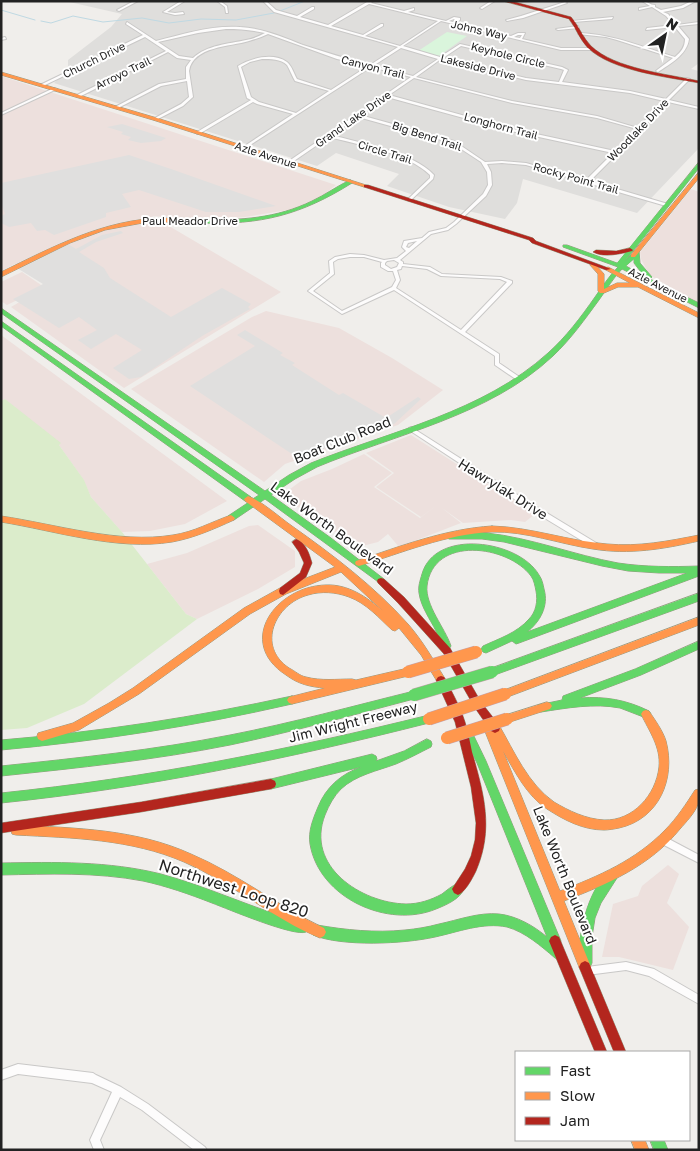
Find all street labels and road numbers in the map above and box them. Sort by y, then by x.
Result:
street label: Johns Way [450,17,508,42]
street label: Church Drive [60,39,127,80]
street label: Keyhole Circle [470,39,547,70]
street label: Lakeside Drive [439,51,517,82]
street label: Canyon Trail [340,52,407,81]
street label: Arroyo Trail [93,53,153,92]
street label: Grand Lake Drive [312,88,393,150]
street label: Woodlake Drive [604,96,671,164]
street label: Longhorn Trail [463,109,540,142]
street label: Big Bend Trail [391,118,464,153]
street label: Circle Trail [357,137,414,166]
street label: Azle Avenue [233,138,299,171]
street label: Rocky Point Trail [532,159,621,196]
street label: Paul Meador Drive [142,214,238,227]
street label: Azle Avenue [627,264,690,305]
street label: Boat Club Road [291,412,393,467]
street label: Hawrylak Drive [456,454,551,523]
street label: Lake Worth Boulevard [268,477,397,578]
street label: Jim Wright Freeway [287,697,419,746]
street label: Lake Worth Boulevard [530,803,601,946]
street label: Northwest Loop 820 [157,854,311,922]

